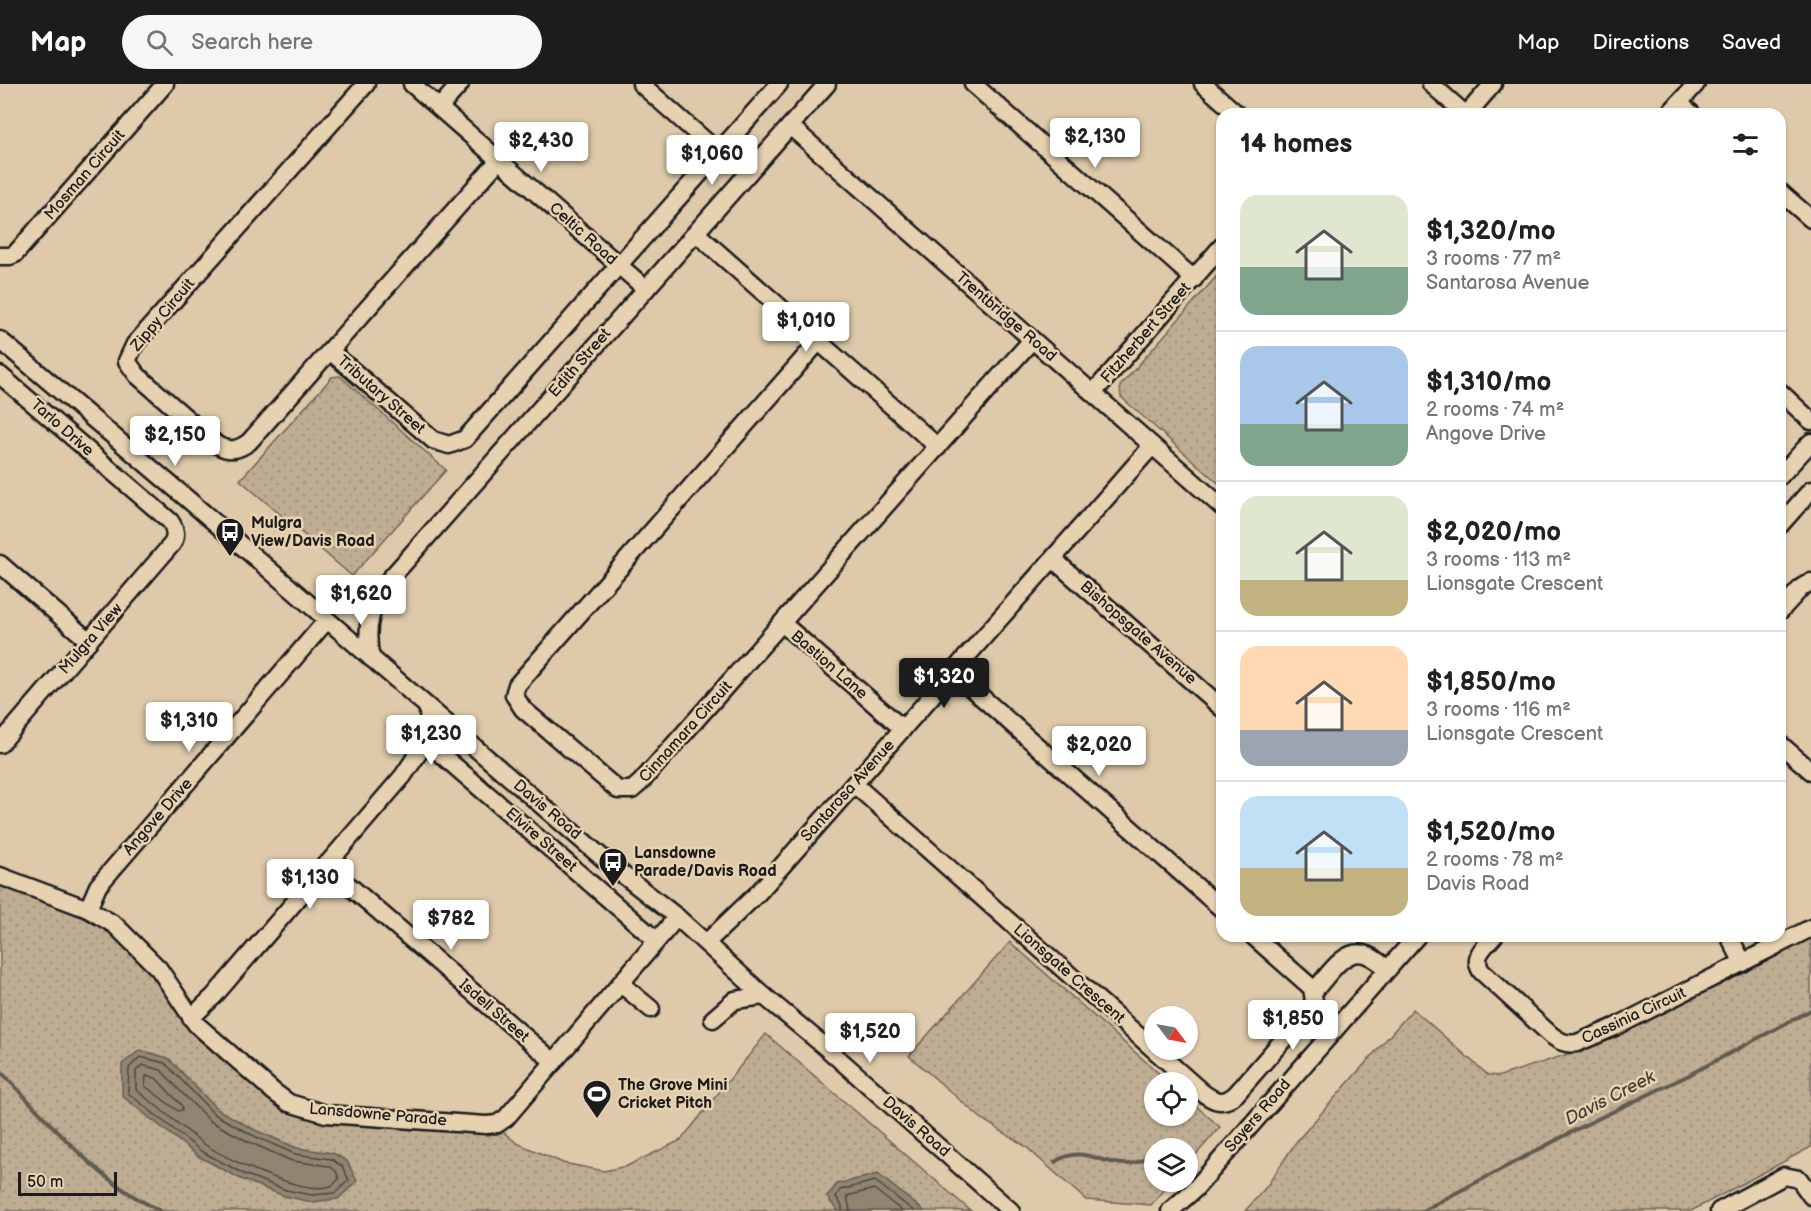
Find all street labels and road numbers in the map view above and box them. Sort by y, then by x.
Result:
street label: Mosman Circuit [41,126,129,224]
street label: Celtic Road [545,199,621,269]
street label: Trentbridge Road [952,268,1060,366]
street label: Zippy Circuit [126,275,199,356]
street label: Fitzherbert Street [1097,279,1195,387]
street label: Edith Street [545,325,615,401]
street label: Tributary Street [333,352,429,438]
street label: Tarlo Drive [27,395,98,461]
street label: Bishopsgate Avenue [1076,577,1200,689]
street label: Mulgra View [55,600,127,678]
street label: Bastion Lane [787,627,872,704]
street label: Cinnamara Circuit [635,677,737,787]
street label: Santarosa Avenue [797,736,899,846]
street label: Angove Drive [119,774,197,859]
street label: Davis Road [509,776,585,844]
street label: Elvire Street [501,804,581,876]
street label: Lionsgate Crescent [1009,920,1129,1028]
street label: Isdell Street [455,975,533,1047]
street label: Cassinia Circuit [1579,984,1689,1048]
street label: Sayers Road [1221,1075,1295,1157]
street label: Davis Road [879,1093,953,1161]
street label: Lansdowne Parade [308,1100,448,1131]

